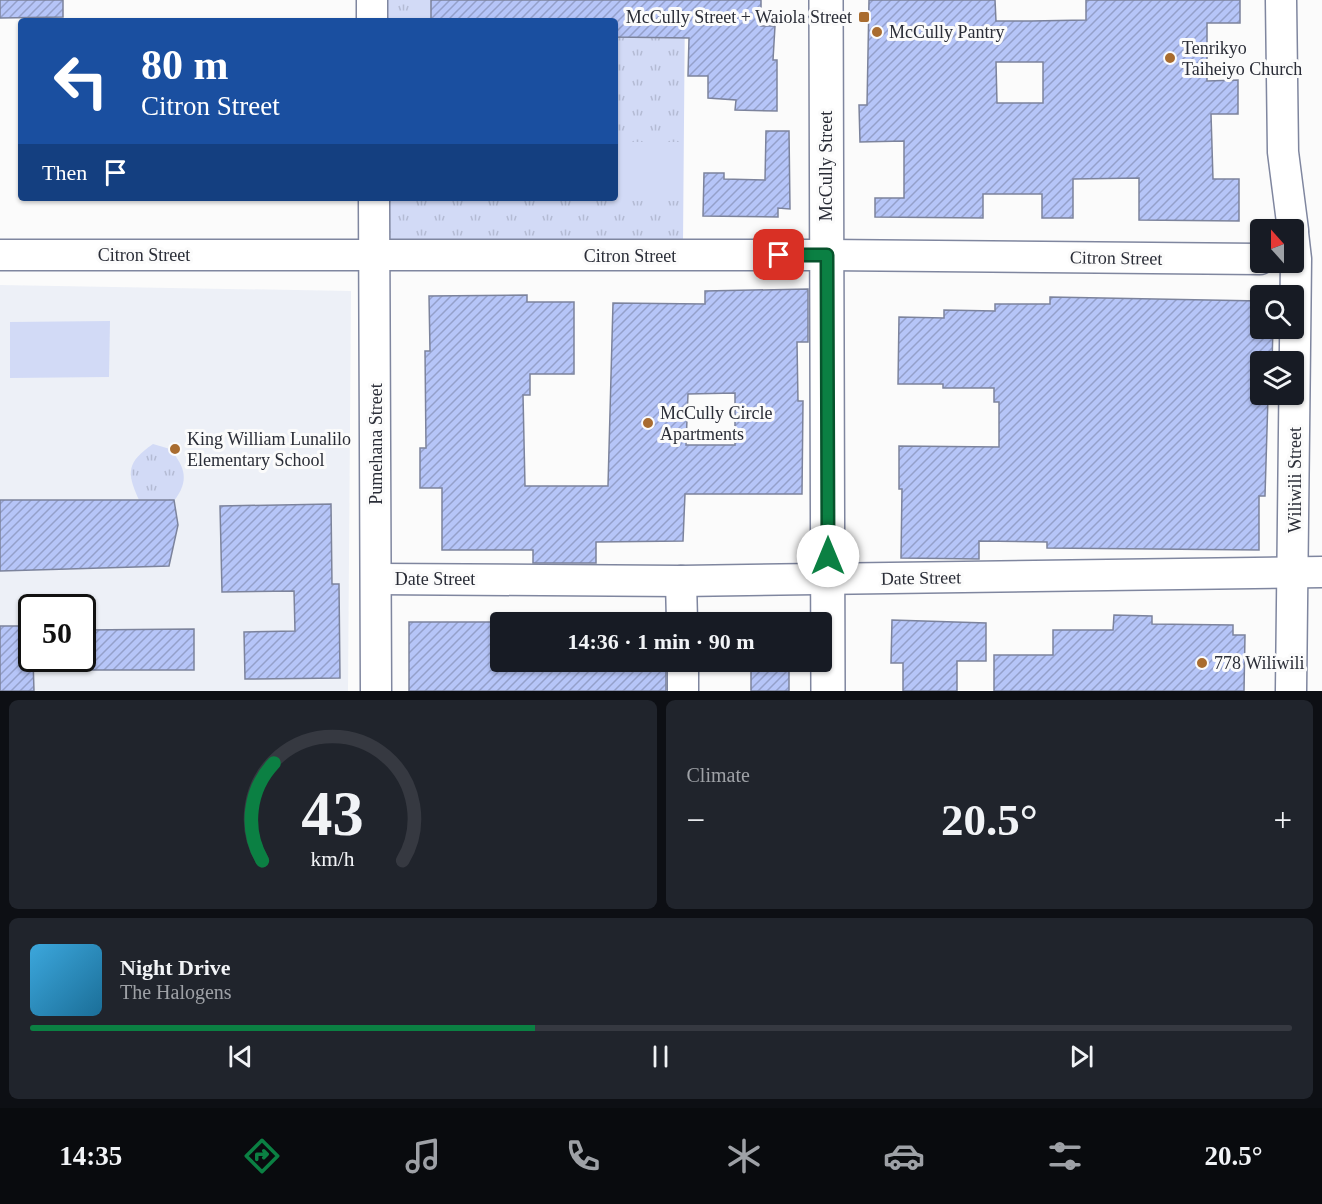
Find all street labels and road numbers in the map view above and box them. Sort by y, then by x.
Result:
street label: McCully Street [816,111,836,221]
street label: Citron Street [98,245,190,265]
street label: Citron Street [584,246,676,266]
street label: Citron Street [1070,247,1162,269]
street label: Pumehana Street [366,383,386,505]
street label: Wiliwili Street [1285,427,1305,533]
street label: Date Street [881,567,961,589]
street label: Date Street [395,569,475,589]

